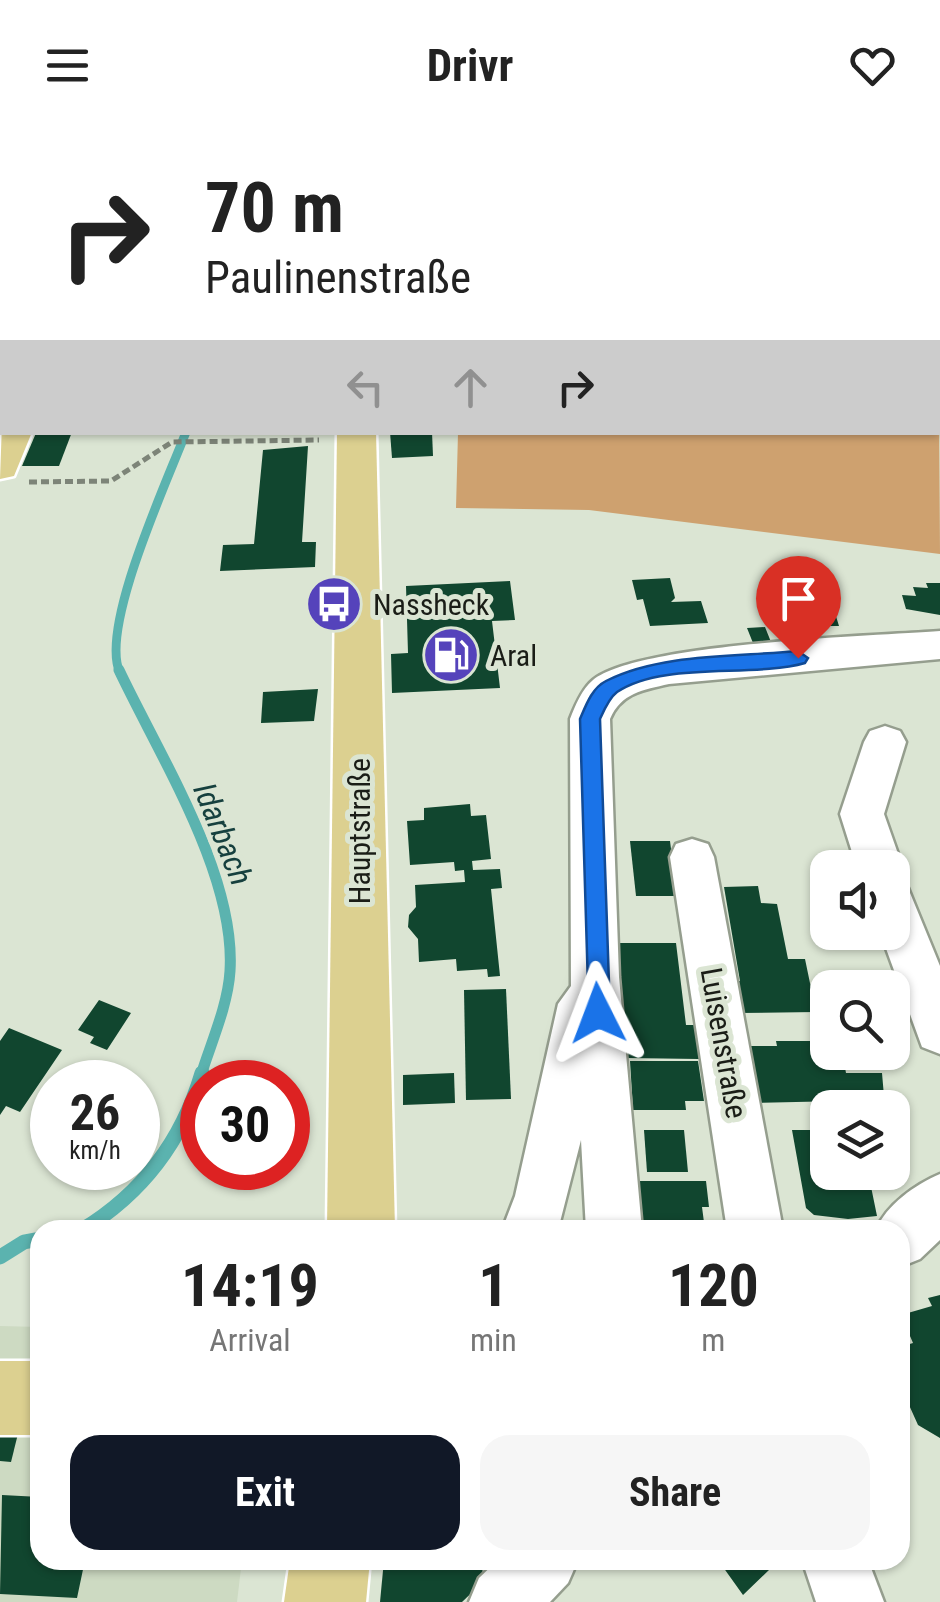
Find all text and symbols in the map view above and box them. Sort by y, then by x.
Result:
icon: menu [40,38,95,93]
icon: heart [845,38,900,93]
text: Drivr [427,39,513,92]
text: 70 m [205,167,344,249]
icon: right [40,170,170,300]
text: Paulinenstraße [205,251,471,304]
icon: left [338,360,393,415]
icon: ahead [443,360,498,415]
icon: right [548,360,603,415]
pin [756,556,841,659]
icon: arrive [771,571,826,626]
bus stop icon: Nassheck [304,574,364,634]
place label: Nassheck [373,587,490,622]
fuel station icon: Aral [421,625,481,685]
place label: Aral [490,638,537,673]
street label: Hauptstraße [342,758,377,904]
water label: Idarbach [185,777,261,891]
map controls [810,850,910,1190]
button: sound [810,850,910,950]
position arrow [546,961,650,1065]
street label: Luisenstraße [694,965,754,1121]
button: search [810,970,910,1070]
speed limit sign: 30 [180,1060,310,1190]
text: 26 [70,1084,120,1142]
button: layers [810,1090,910,1190]
text: km/h [69,1136,121,1165]
text: 14:19 [181,1250,319,1321]
text: 1 [478,1250,509,1321]
text: 120 [668,1250,759,1321]
text: Arrival [209,1321,291,1359]
text: min [470,1321,517,1359]
text: m [701,1321,725,1359]
button: Exit [70,1435,460,1550]
button: Share [480,1435,870,1550]

